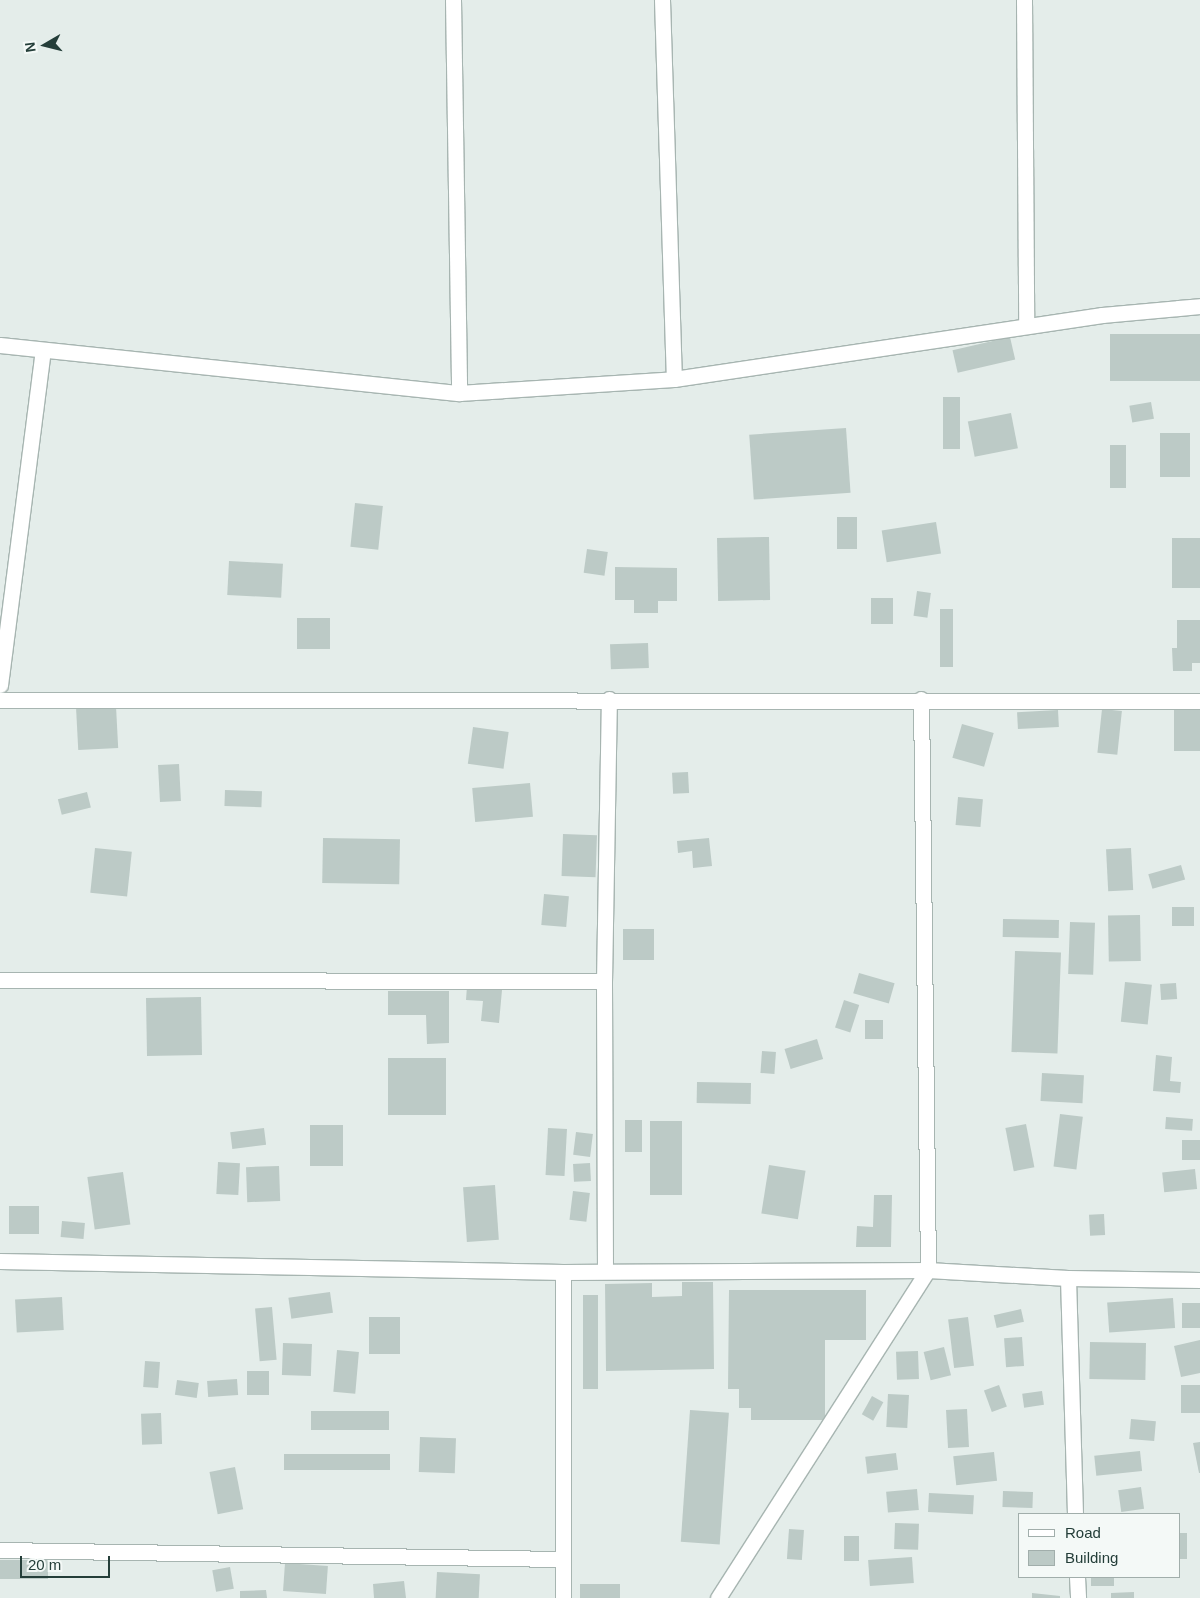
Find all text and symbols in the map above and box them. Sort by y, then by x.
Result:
north arrow [20,20,70,70]
text: N [22,41,39,53]
legend [1018,1513,1180,1578]
text: Road [1065,1524,1101,1541]
scale bar [22,1546,112,1578]
text: Building [1065,1549,1118,1566]
text: 20 m [28,1556,61,1573]

